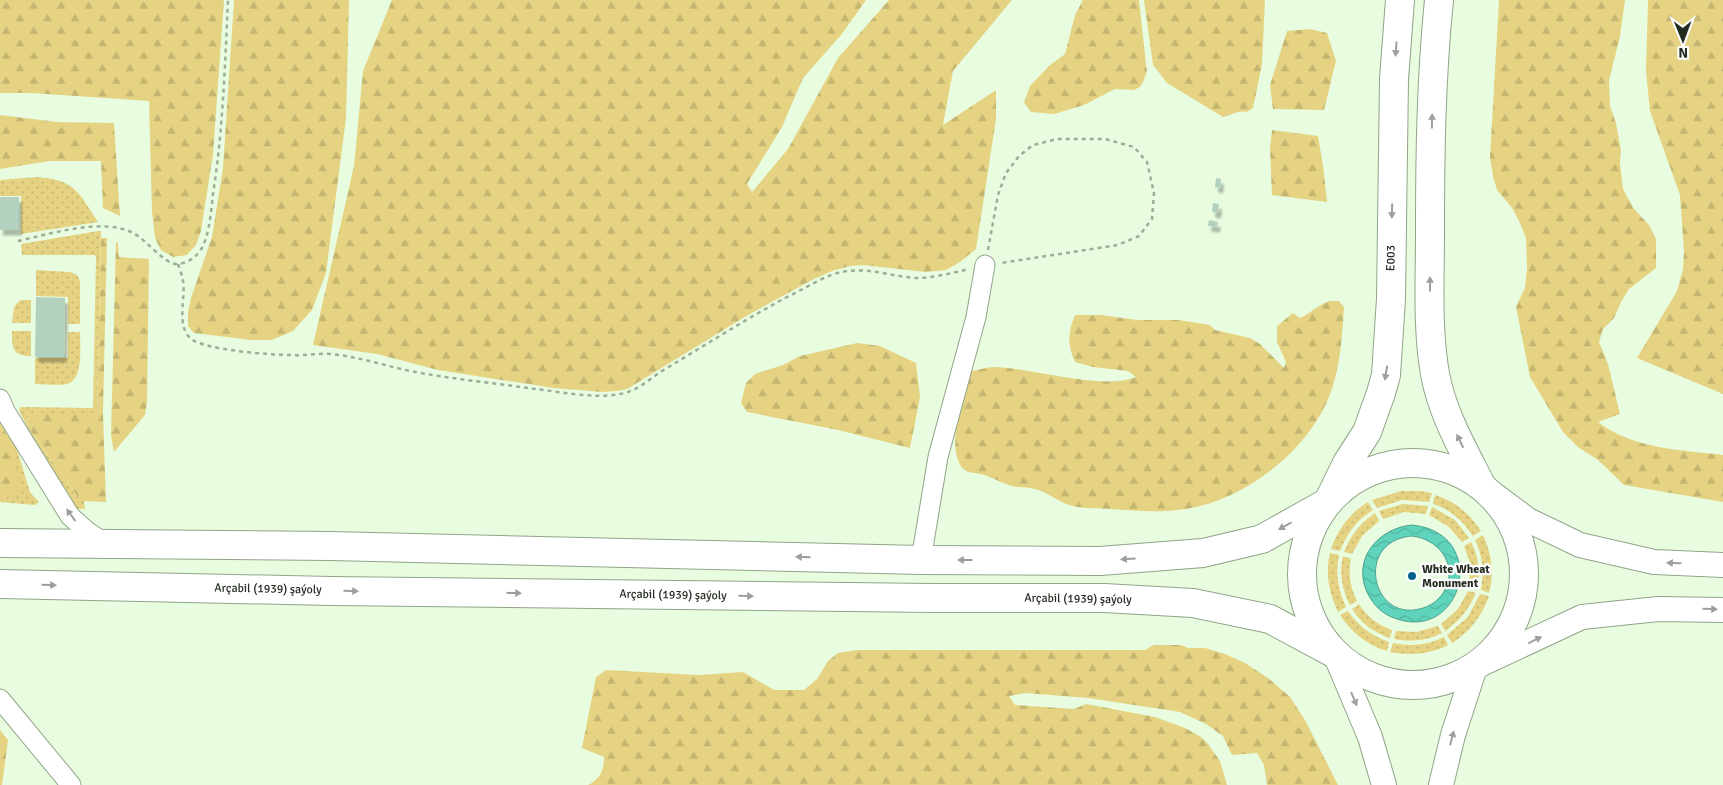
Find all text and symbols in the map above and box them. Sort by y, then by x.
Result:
north arrow [1658,15,1708,65]
one-way arrow [1392,41,1400,57]
text: N [1678,44,1688,61]
one-way arrow [1428,113,1436,129]
one-way arrow [1388,203,1396,219]
street label: E003 [1383,245,1399,271]
one-way arrow [1426,275,1434,291]
one-way arrow [1381,366,1389,382]
one-way arrow [1455,434,1463,448]
one-way arrow [65,509,76,522]
one-way arrow [1278,522,1292,530]
one-way arrow [795,553,811,561]
one-way arrow [1119,555,1135,563]
one-way arrow [957,556,973,564]
one-way arrow [1666,558,1682,566]
place label: White Wheat Monument [1422,562,1490,591]
marker: White Wheat Monument [1406,570,1418,582]
one-way arrow [41,581,57,589]
street label: Arçabil (1939) şaýoly [214,581,322,597]
one-way arrow [343,587,359,595]
street label: Arçabil (1939) şaýoly [619,587,727,603]
one-way arrow [506,589,522,597]
street label: Arçabil (1939) şaýoly [1024,591,1132,607]
one-way arrow [738,592,754,600]
one-way arrow [1702,606,1718,614]
one-way arrow [1528,635,1542,643]
one-way arrow [1351,692,1359,706]
one-way arrow [1449,730,1457,745]

